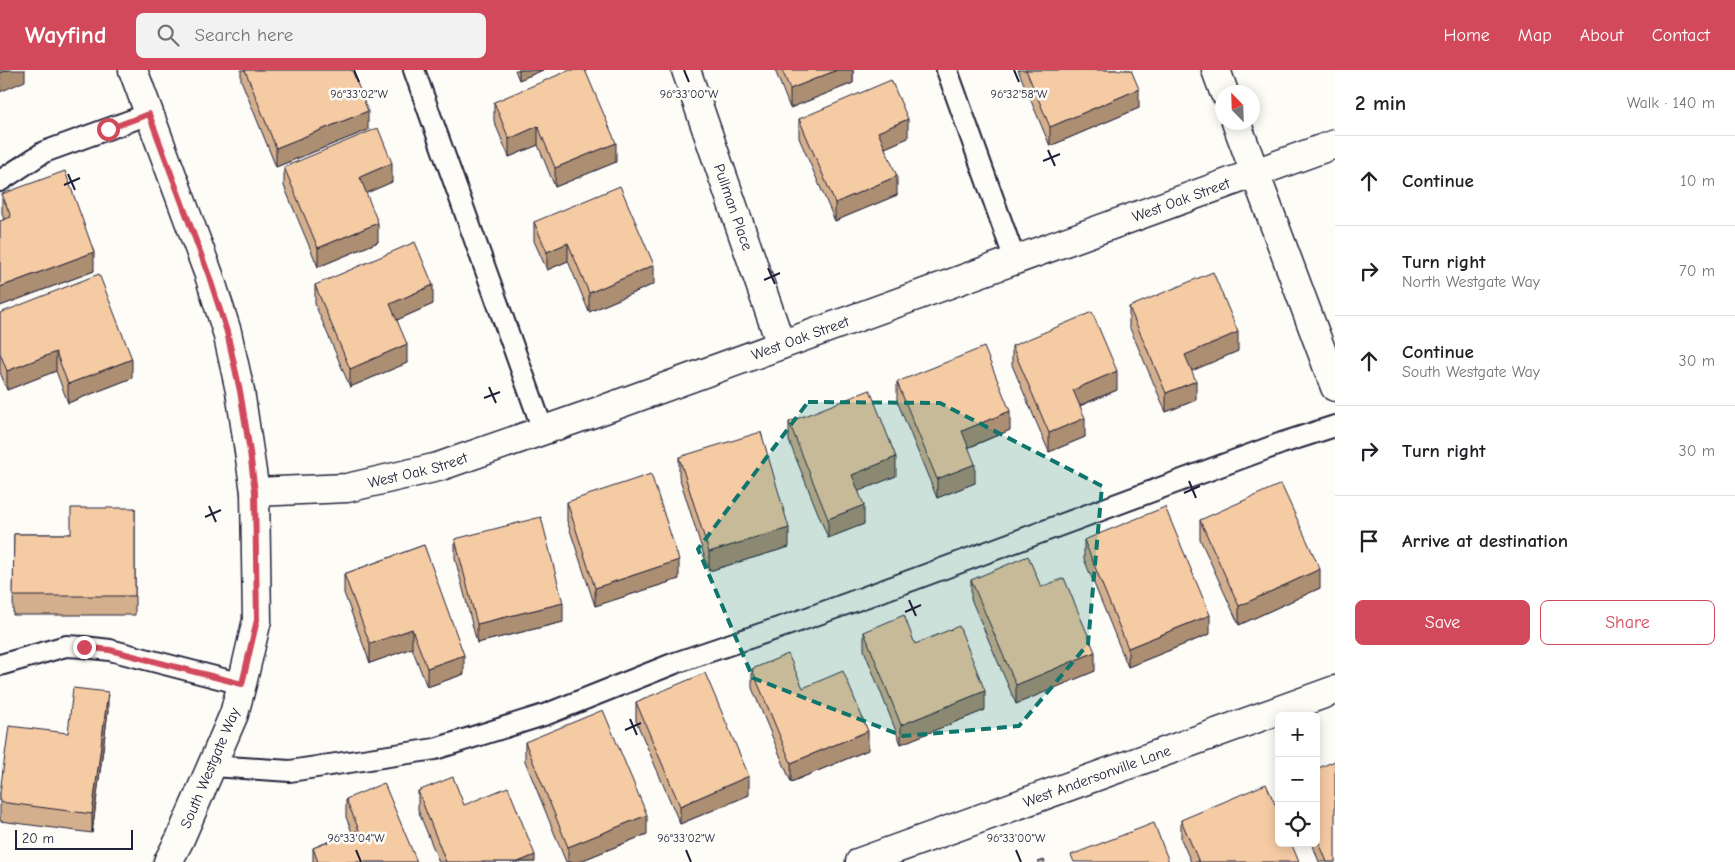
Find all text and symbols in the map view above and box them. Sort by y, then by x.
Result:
search box [136,13,486,58]
text: Wayfind [25,21,106,49]
icon: search [154,21,182,49]
text: Search here [194,24,293,46]
text: Home [1443,25,1490,46]
text: Map [1518,25,1552,46]
text: About [1580,25,1624,46]
text: Contact [1652,25,1710,46]
north arrow [1215,85,1260,130]
text: 96°33'02"W [330,87,388,101]
text: 96°33'00"W [660,87,719,101]
text: 96°32'58"W [991,87,1048,101]
text: 2 min [1355,91,1406,115]
text: Walk · 140 m [1627,94,1715,112]
route start [97,118,120,141]
street label: Pullman Place [710,161,757,253]
icon: ahead [1355,167,1383,195]
text: Continue [1402,170,1474,192]
text: 10 m [1680,172,1715,190]
street label: West Oak Street [1130,174,1233,226]
text: Turn right [1402,251,1486,273]
icon: right [1355,257,1383,285]
text: 70 m [1679,262,1715,280]
text: North Westgate Way [1402,273,1540,291]
street label: West Oak Street [749,312,852,364]
text: Continue [1402,341,1474,363]
icon: ahead [1355,347,1383,375]
text: 30 m [1679,352,1715,370]
text: South Westgate Way [1402,363,1540,381]
icon: right [1355,437,1383,465]
text: Turn right [1402,440,1486,462]
text: 30 m [1679,442,1715,460]
street label: West Oak Street [366,448,471,492]
icon: arrive [1355,527,1383,555]
text: Arrive at destination [1402,530,1568,552]
button: Save [1355,600,1530,645]
button: Share [1540,600,1715,645]
route end [73,636,96,659]
street label: South Westgate Way [176,705,244,831]
map controls [1275,712,1320,847]
button: + [1275,712,1320,757]
street label: West Andersonville Lane [1021,741,1174,811]
button: − [1275,757,1320,802]
button: locate [1275,802,1320,847]
scale bar [15,827,132,850]
text: 20 m [22,830,54,847]
text: 96°33'04"W [327,831,385,845]
text: 96°33'02"W [657,831,715,845]
text: 96°33'00"W [987,831,1046,845]

